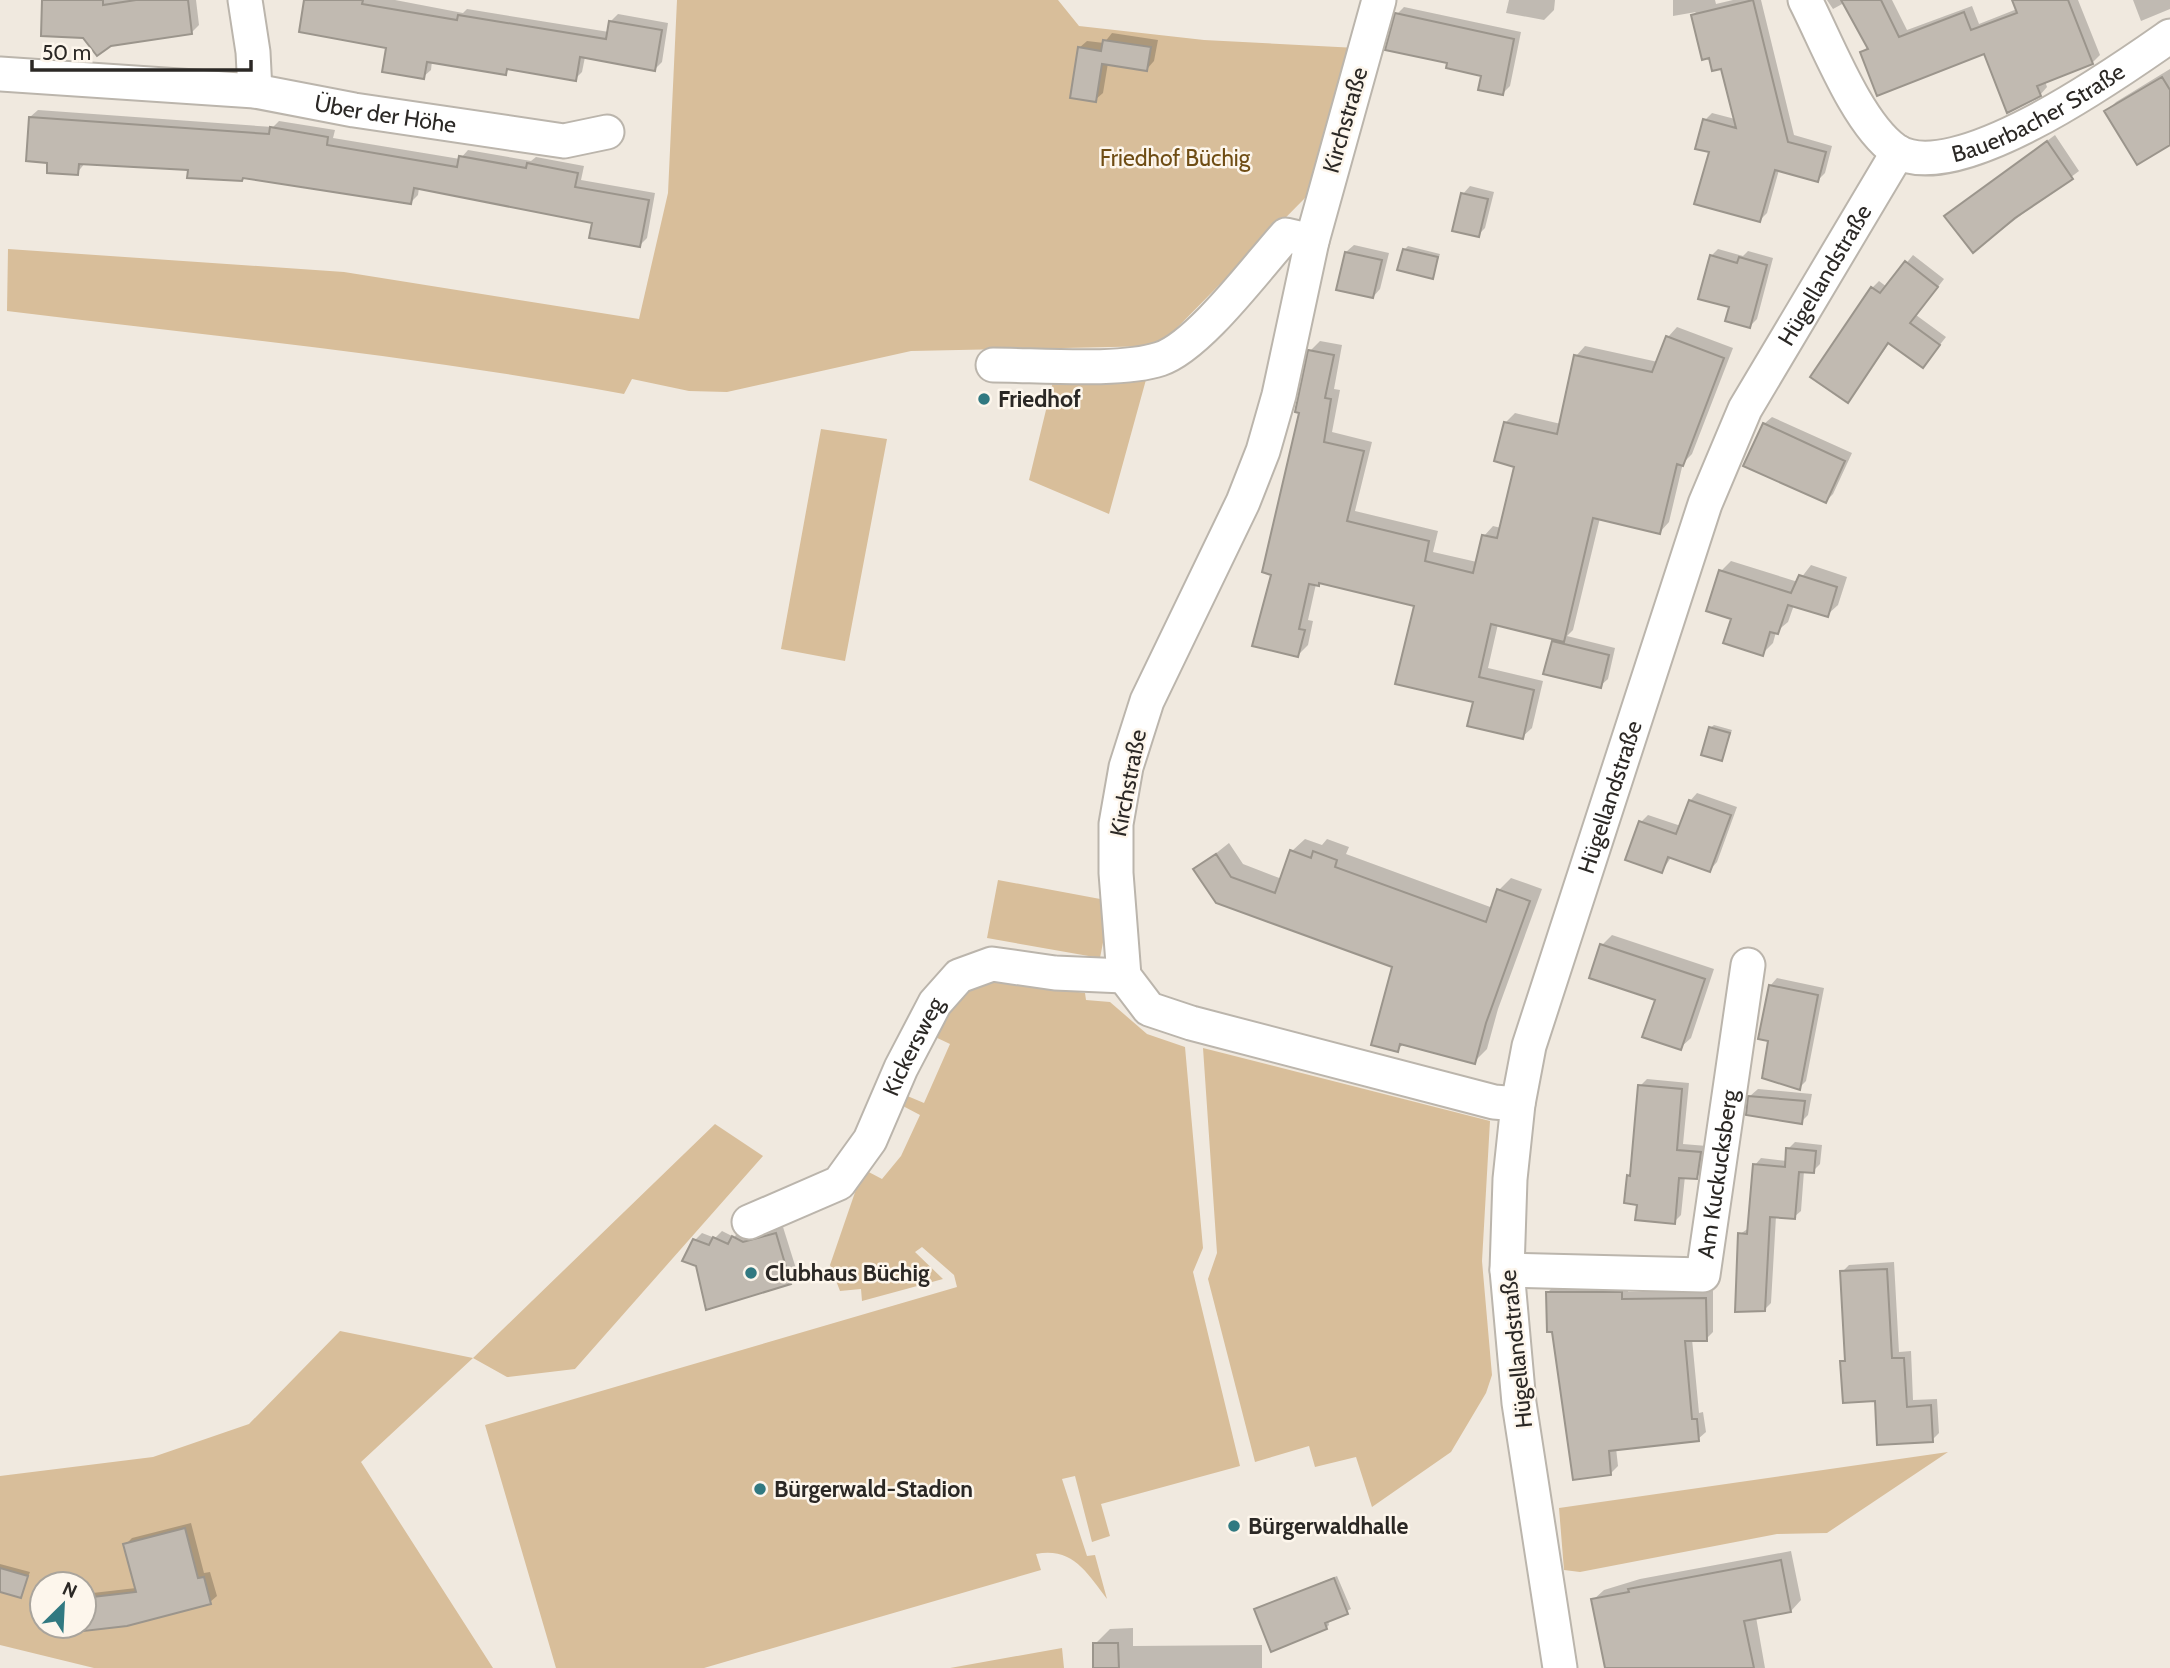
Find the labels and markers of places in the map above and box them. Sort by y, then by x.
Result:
place label: Friedhof [998,385,1081,413]
marker: Friedhof [976,391,992,407]
place label: Clubhaus Büchig [765,1259,930,1287]
marker: Clubhaus Büchig [743,1265,759,1281]
place label: Bürgerwald-Stadion [774,1475,973,1503]
marker: Bürgerwald-Stadion [752,1481,768,1497]
place label: Bürgerwaldhalle [1248,1512,1409,1540]
marker: Bürgerwaldhalle [1226,1518,1242,1534]

